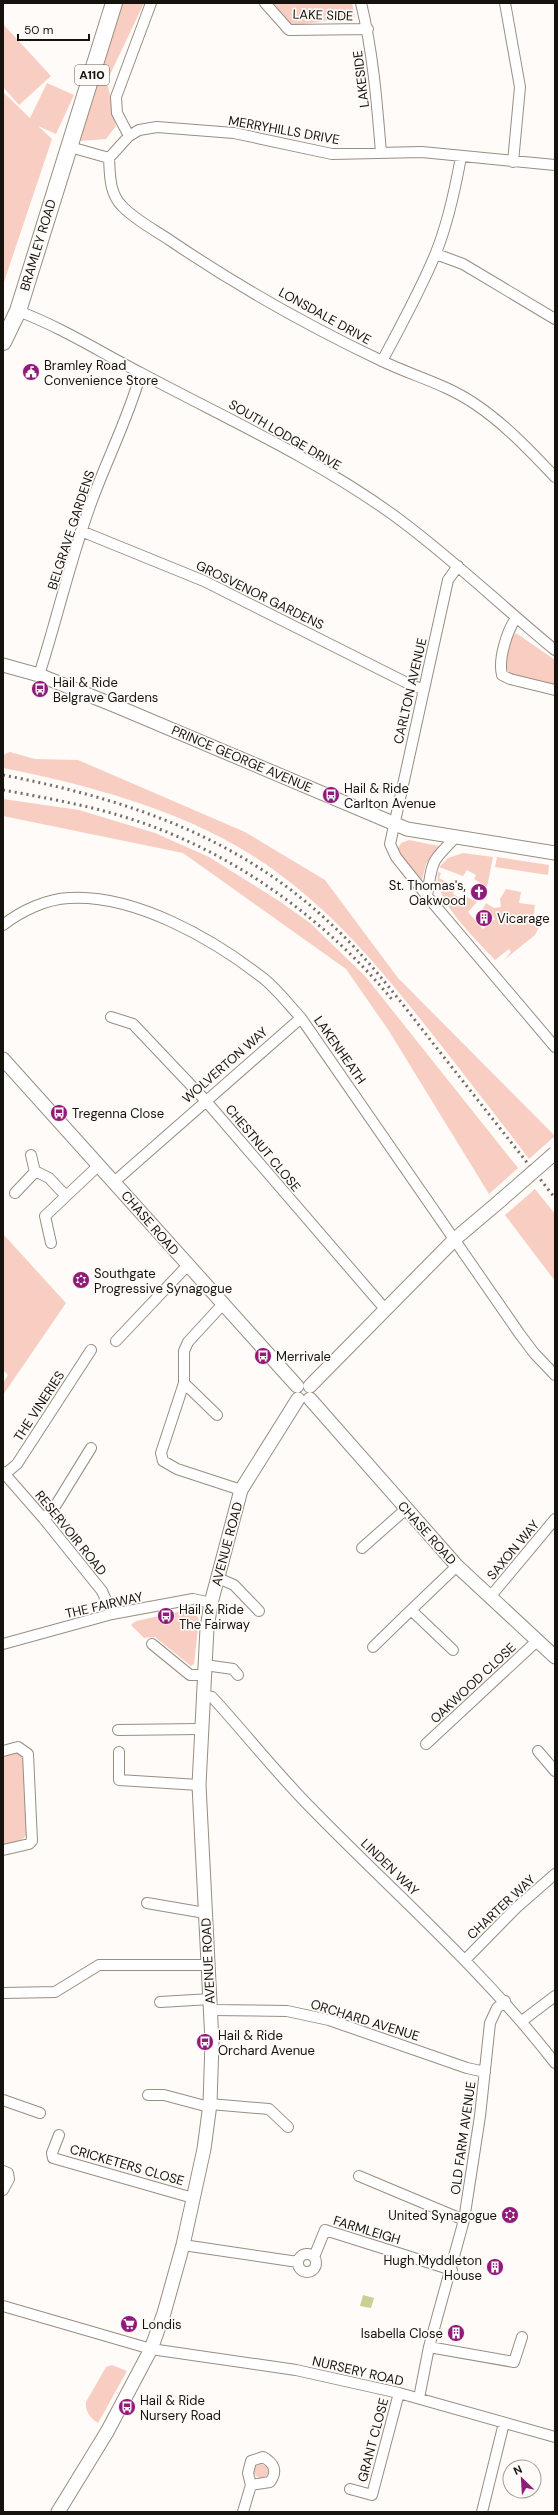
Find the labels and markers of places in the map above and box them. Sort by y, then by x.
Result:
place label: Bramley Road Convenience Store [44,357,158,389]
public building icon: Bramley Road Convenience Store [21,362,41,382]
place label: Hail & Ride Belgrave Gardens [53,674,158,706]
bus stop icon: Hail & Ride Belgrave Gardens [30,679,50,699]
place label: Hail & Ride Carlton Avenue [344,780,436,812]
bus stop icon: Hail & Ride Carlton Avenue [321,785,341,805]
place label: St. Thomas's, Oakwood [389,877,466,909]
church icon: St. Thomas's, Oakwood [469,882,489,902]
building icon: Vicarage [474,908,494,928]
place label: Vicarage [497,910,550,927]
bus stop icon: Tregenna Close [49,1103,69,1123]
place label: Tregenna Close [72,1105,164,1122]
place label: Southgate Progressive Synagogue [94,1265,232,1297]
synagogue icon: Southgate Progressive Synagogue [71,1270,91,1290]
bus stop icon: Merrivale [253,1346,273,1366]
place label: Merrivale [276,1348,331,1365]
place label: Hail & Ride The Fairway [179,1601,250,1633]
bus stop icon: Hail & Ride The Fairway [156,1606,176,1626]
place label: Hail & Ride Orchard Avenue [218,2027,315,2059]
bus stop icon: Hail & Ride Orchard Avenue [195,2032,215,2052]
synagogue icon: United Synagogue [500,2205,520,2225]
place label: United Synagogue [388,2207,497,2224]
place label: Hugh Myddleton House [384,2252,482,2284]
building icon: Hugh Myddleton House [485,2257,505,2277]
supermarket icon: Londis [119,2314,139,2334]
place label: Londis [142,2316,182,2333]
building icon: Isabella Close [446,2323,466,2343]
place label: Isabella Close [361,2325,443,2342]
place label: Hail & Ride Nursery Road [140,2392,221,2424]
bus stop icon: Hail & Ride Nursery Road [117,2397,137,2417]

